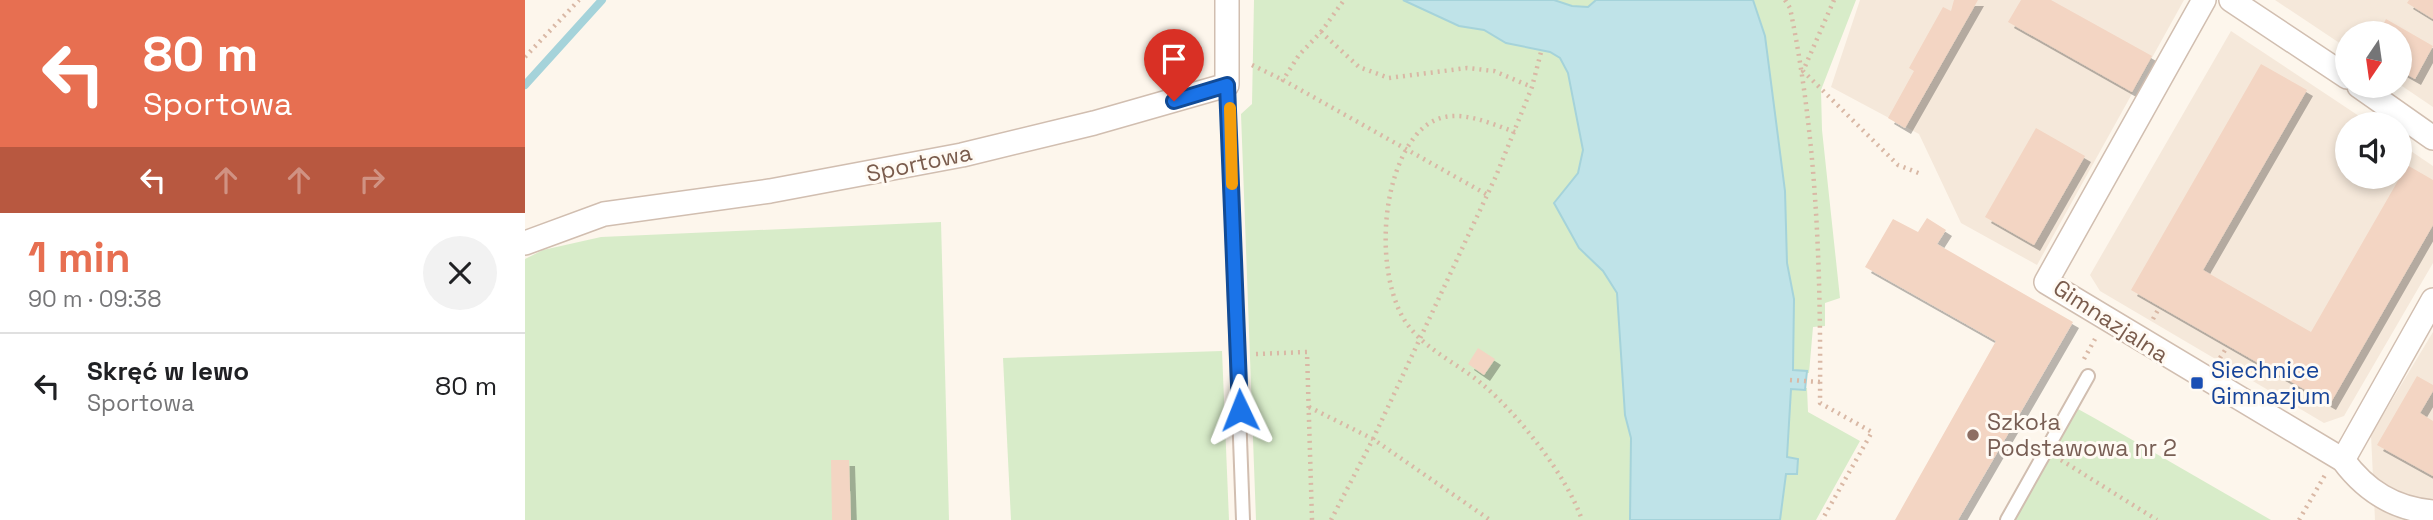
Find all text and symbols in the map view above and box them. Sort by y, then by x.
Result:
north arrow [2335,21,2411,98]
map controls [2335,21,2412,189]
text: 80 m [143,23,258,85]
icon: left [28,28,119,119]
pin [1144,29,1204,101]
icon: arrive [1155,40,1193,78]
text: Sportowa [143,84,292,124]
button: sound [2335,112,2412,189]
street label: Sportowa [863,137,975,189]
icon: left [134,161,172,199]
icon: ahead [207,161,245,199]
icon: ahead [280,161,318,199]
icon: right [353,161,391,199]
text: 1 min [28,231,131,284]
button: close [423,236,497,310]
street label: Gimnazjalna [2048,273,2174,369]
text: 90 m · 09:38 [28,284,162,314]
text: Skręć w lewo [87,354,249,388]
place label: Siechnice Gimnazjum [2211,355,2330,411]
icon: left [28,367,66,405]
text: 80 m [435,369,497,403]
position arrow [1203,373,1277,447]
marker: Siechnice Gimnazjum [2189,375,2205,391]
text: Sportowa [87,388,194,418]
place label: Szkoła Podstawowa nr 2 [1987,407,2177,463]
marker: Szkoła Podstawowa nr 2 [1965,427,1981,443]

